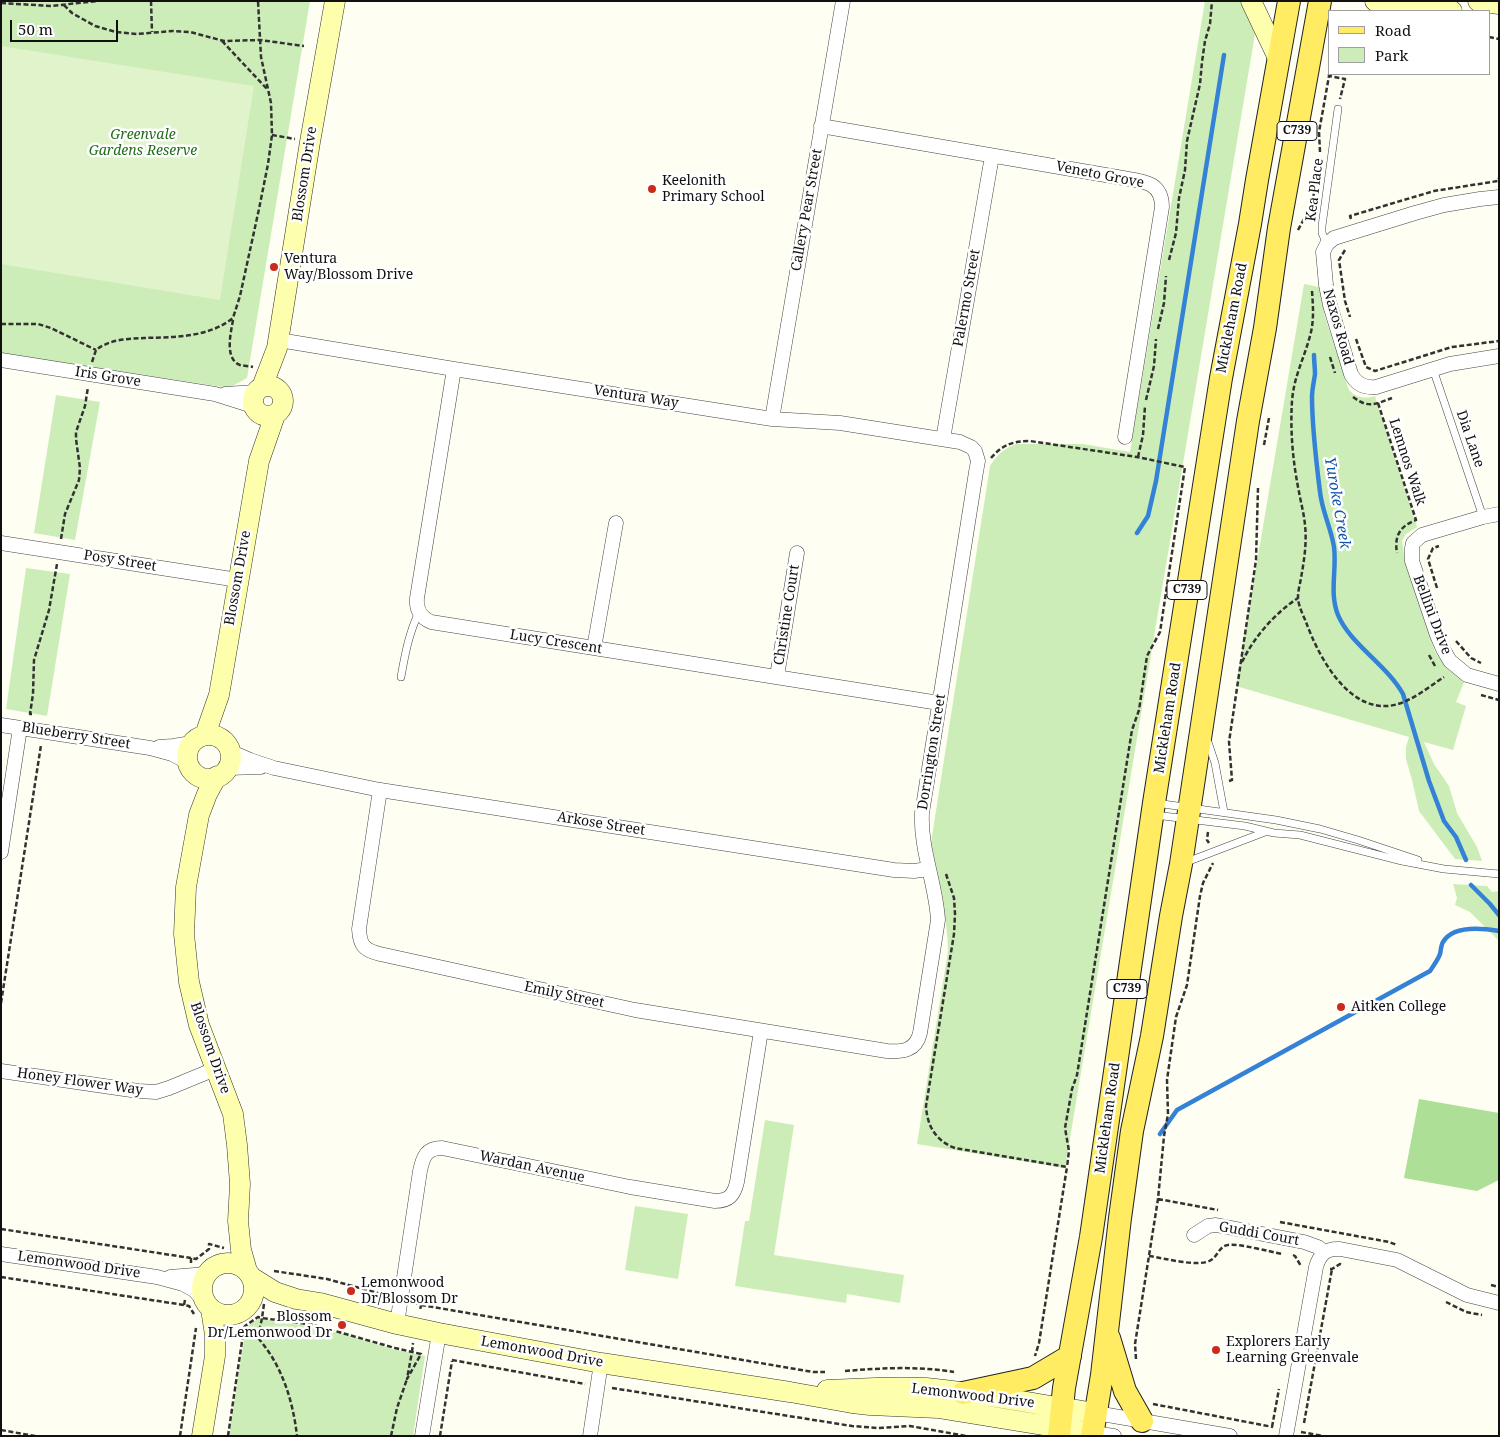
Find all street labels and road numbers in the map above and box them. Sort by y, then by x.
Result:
road number: C739 [1277,122,1317,140]
street label: Blossom Drive [289,125,321,223]
street label: Callery Pear Street [788,148,826,272]
street label: Kea Place [1303,157,1327,223]
street label: Veneto Grove [1054,158,1146,192]
street label: Palermo Street [950,248,984,348]
street label: Mickleham Road [1213,261,1251,375]
street label: Naxos Road [1319,287,1357,367]
street label: Iris Grove [74,364,142,390]
street label: Ventura Way [592,382,680,412]
street label: Dia Lane [1452,408,1488,470]
street label: Lemnos Walk [1385,416,1429,508]
street label: Blossom Drive [221,529,255,627]
street label: Posy Street [82,547,158,575]
street label: Christine Court [771,564,803,666]
street label: Bellini Drive [1409,573,1455,657]
road number: C739 [1167,580,1207,600]
street label: Lucy Crescent [509,626,603,658]
street label: Mickleham Road [1151,661,1185,775]
street label: Dorrington Street [915,693,949,811]
street label: Blueberry Street [20,719,132,753]
street label: Arkose Street [556,809,646,839]
street label: Emily Street [522,978,606,1012]
road number: C739 [1107,980,1147,999]
street label: Blossom Drive [186,1000,234,1096]
street label: Mickleham Road [1092,1061,1124,1175]
street label: Honey Flower Way [16,1065,144,1099]
street label: Wardan Avenue [478,1148,586,1186]
street label: Guddi Court [1218,1219,1300,1249]
street label: Lemonwood Drive [17,1248,141,1282]
street label: Lemonwood Drive [480,1333,604,1371]
street label: Lemonwood Drive [911,1380,1035,1412]

